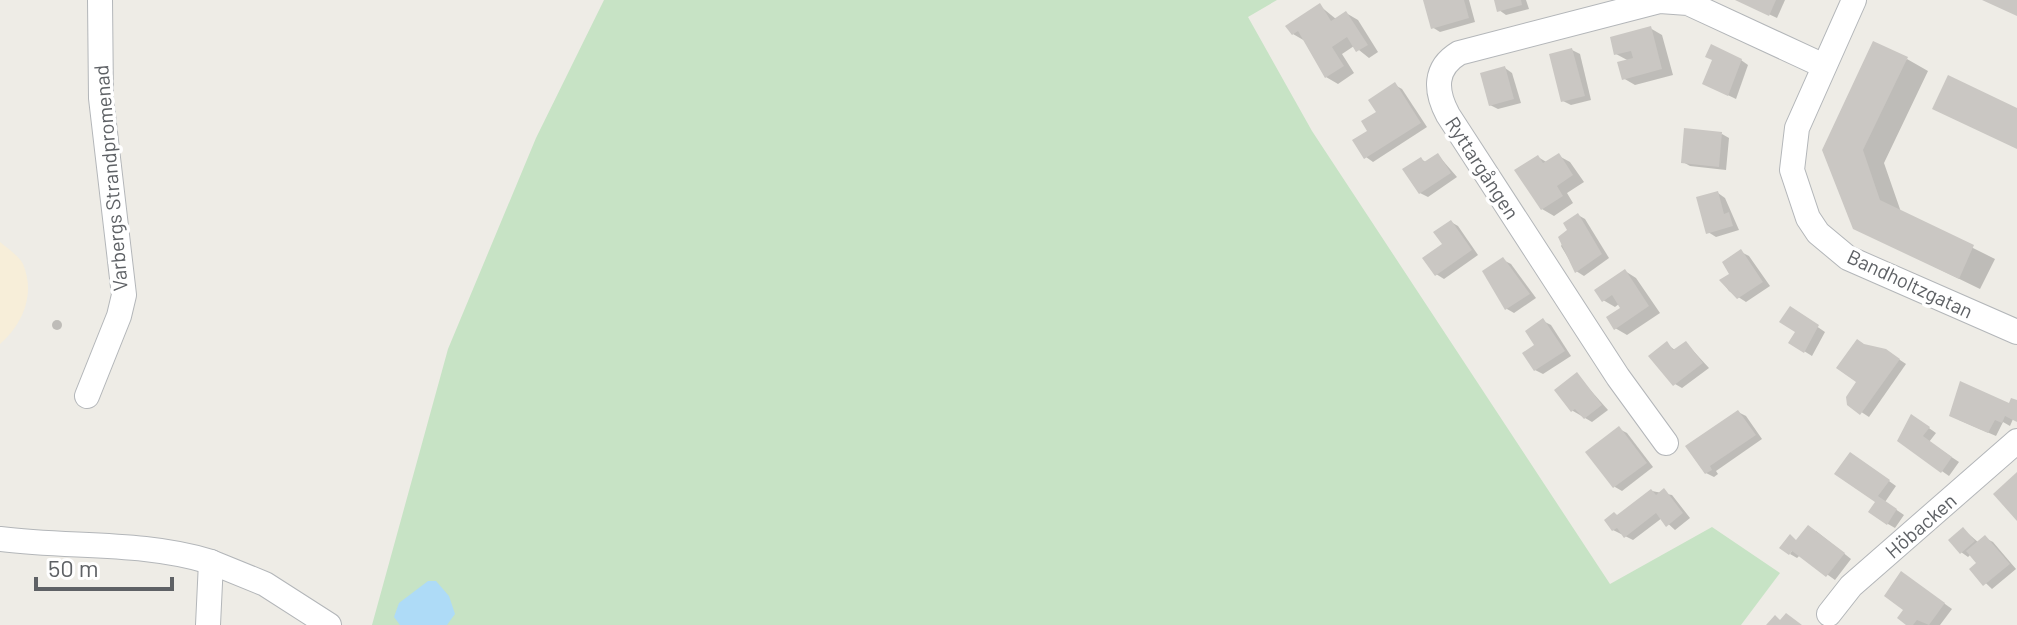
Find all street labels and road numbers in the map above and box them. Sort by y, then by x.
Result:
street label: Varbergs Strandpromenad [88,64,132,292]
street label: Ryttargången [1441,112,1525,223]
street label: Bandholtzgatan [1844,244,1977,323]
street label: Höbacken [1880,488,1961,563]

